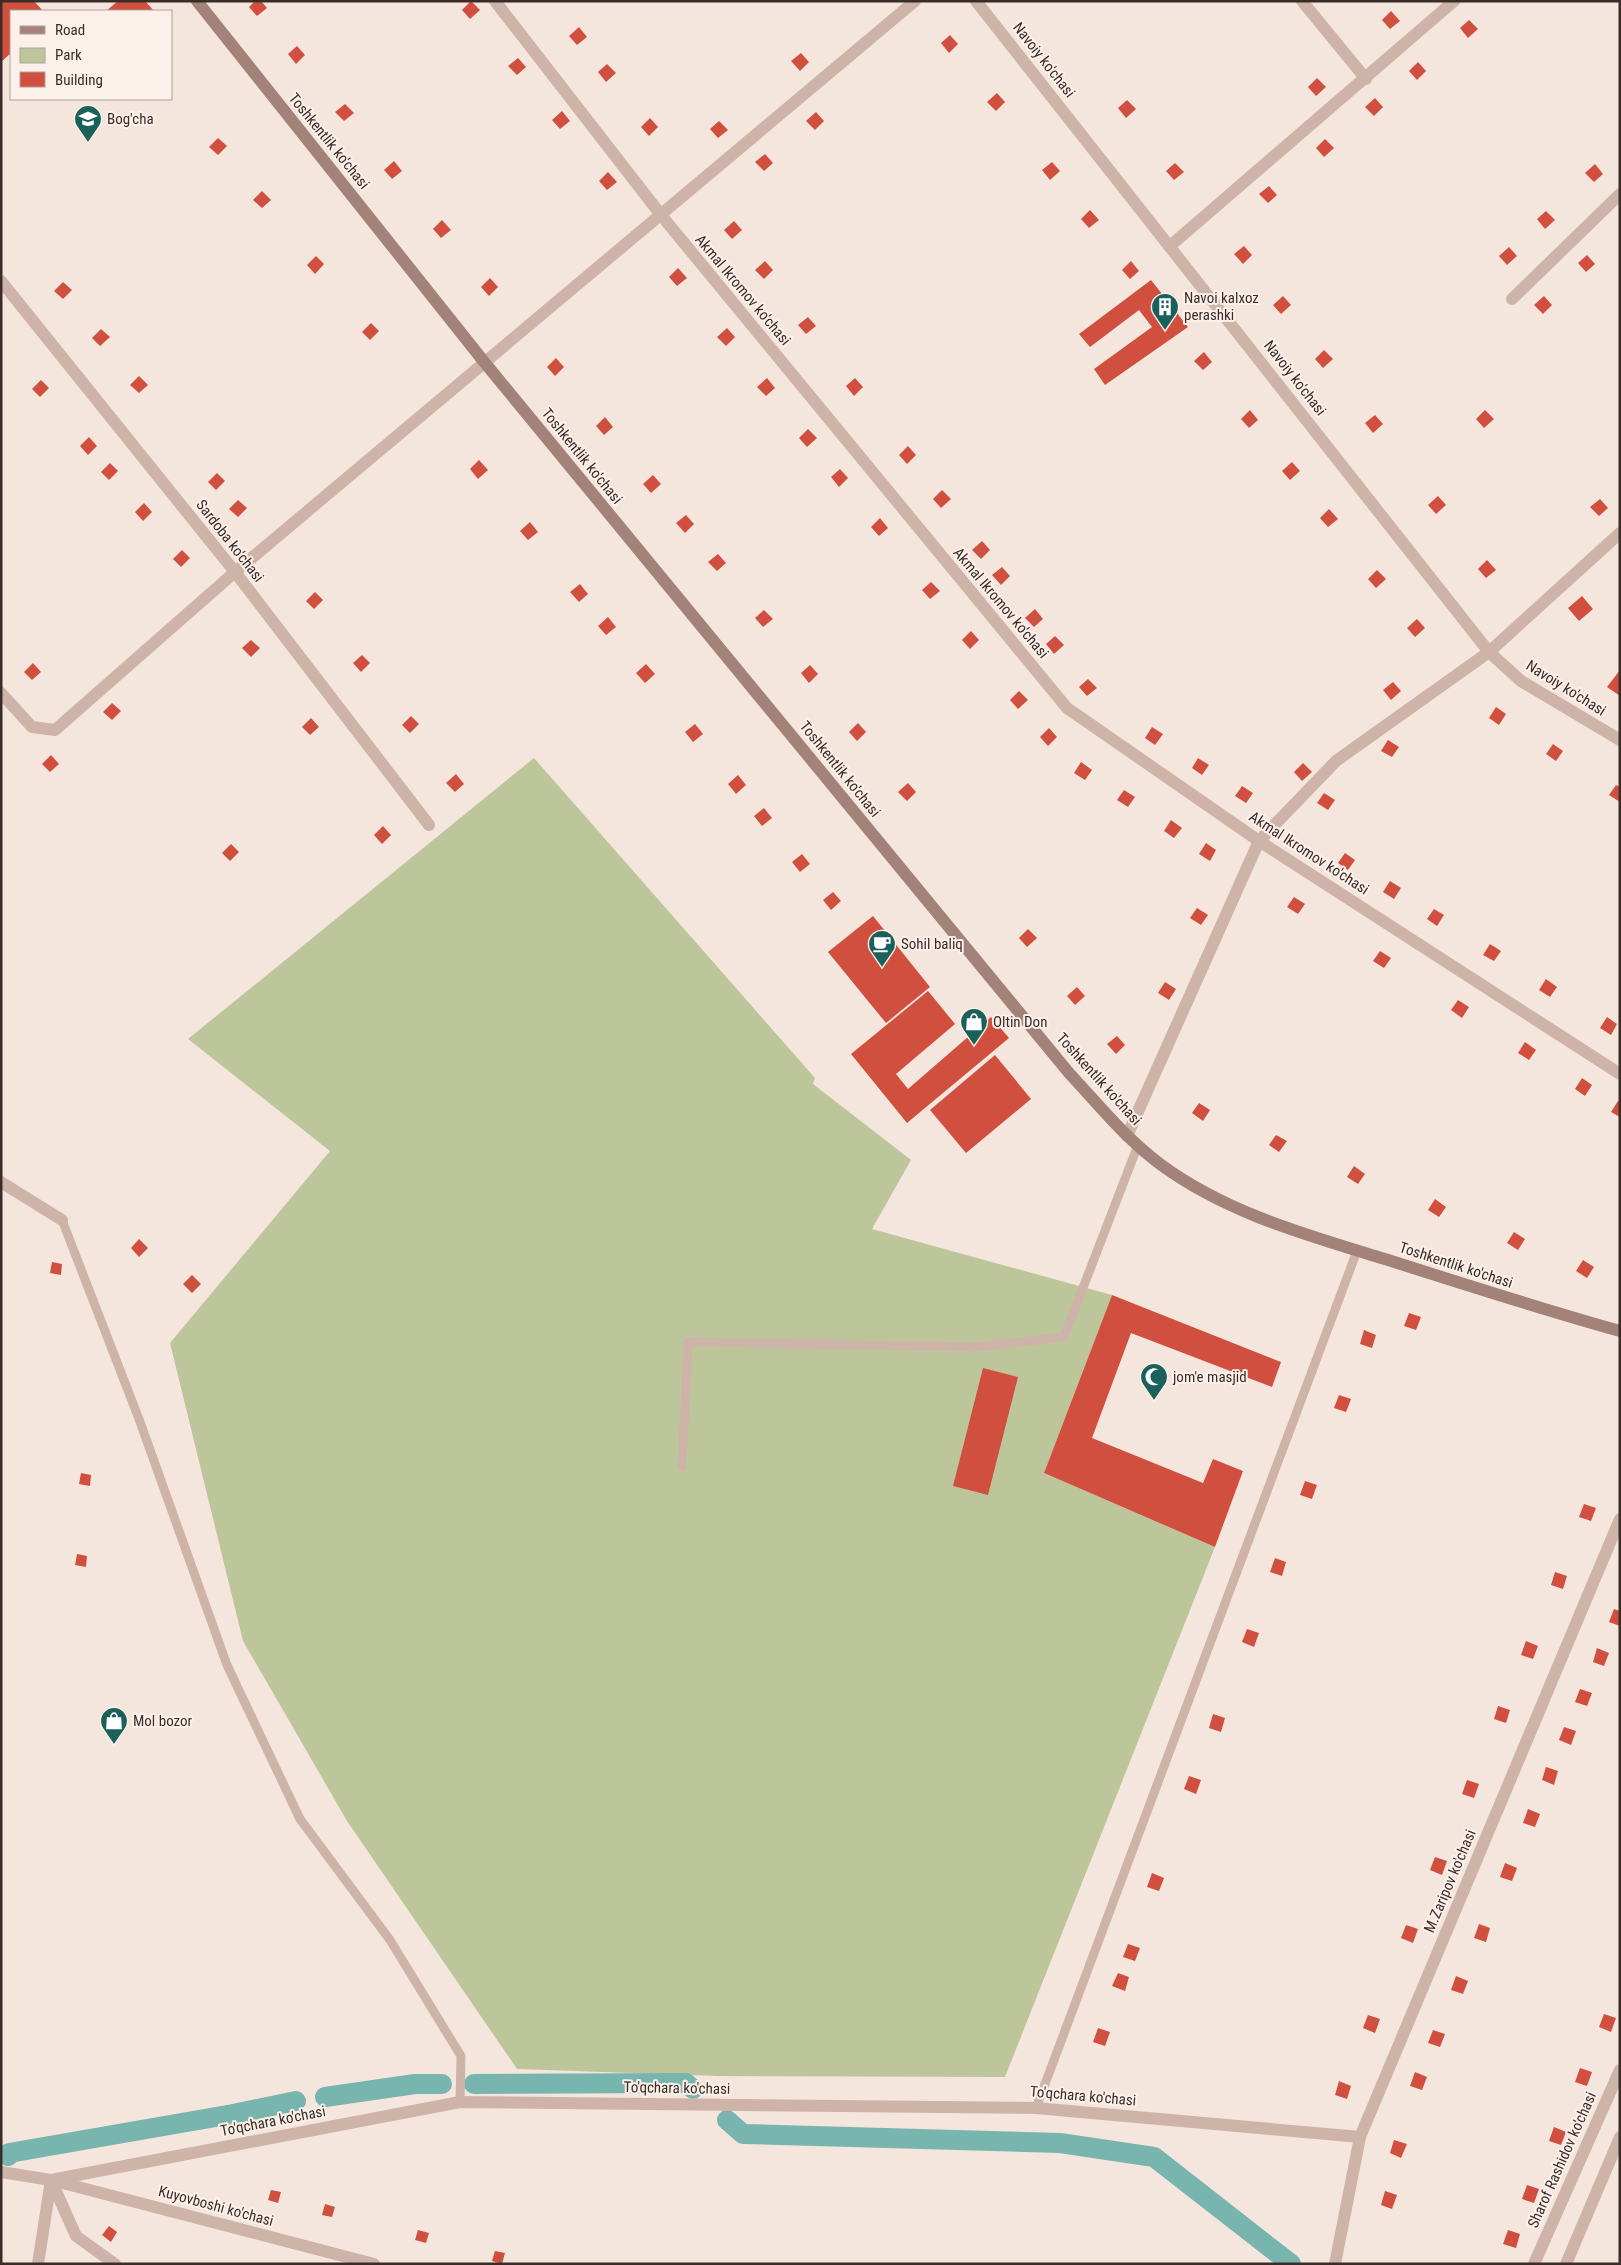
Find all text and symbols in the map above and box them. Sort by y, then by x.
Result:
legend [10,10,172,100]
street label: Navoiy ko'chasi [1009,19,1079,101]
text: Road [55,21,85,39]
text: Park [55,46,82,64]
text: Building [55,71,103,89]
street label: Toshkentlik ko'chasi [285,89,373,193]
school or university icon: Bog'cha [73,104,103,143]
place label: Bog'cha [107,110,154,128]
street label: Akmal Ikromov ko'chasi [691,231,795,349]
place label: Navoi kalxoz perashki [1184,289,1259,324]
building icon: Navoi kalxoz perashki [1150,292,1180,331]
street label: Navoiy ko'chasi [1260,337,1330,419]
street label: Toshkentlik ko'chasi [538,404,626,508]
street label: Sardoba ko'chasi [192,496,268,586]
street label: Akmal Ikromov ko'chasi [949,544,1053,662]
street label: Navoiy ko'chasi [1523,656,1609,720]
street label: Toshkentlik ko'chasi [796,717,884,821]
street label: Akmal Ikromov ko'chasi [1246,808,1372,898]
cafe icon: Sohil baliq [867,929,897,968]
place label: Sohil baliq [901,935,963,953]
shop icon: Oltin Don [959,1007,989,1046]
place label: Oltin Don [993,1013,1047,1031]
street label: Toshkentlik ko'chasi [1053,1029,1145,1129]
street label: Toshkentlik ko'chasi [1397,1238,1515,1292]
mosque icon: jom'e masjid [1139,1362,1169,1401]
place label: jom'e masjid [1172,1368,1247,1386]
shop icon: Mol bozor [99,1706,129,1745]
place label: Mol bozor [133,1712,193,1730]
street label: M.Zaripov ko'chasi [1420,1827,1480,1935]
street label: To'qchara ko'chasi [623,2078,731,2098]
street label: To'qchara ko'chasi [1029,2082,1137,2110]
street label: Sharof Rashidov ko'chasi [1524,2089,1600,2231]
street label: To'qchara ko'chasi [219,2102,327,2140]
street label: Kuyovboshi ko'chasi [157,2182,275,2230]

